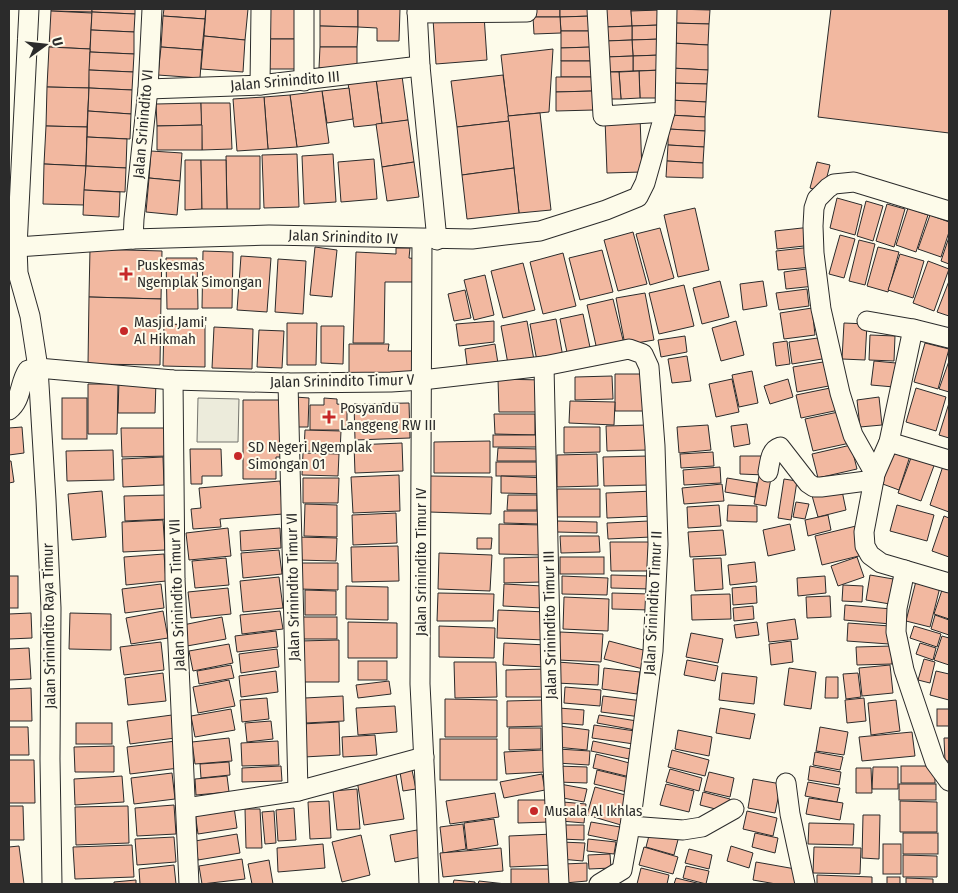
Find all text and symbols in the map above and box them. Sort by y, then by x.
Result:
north arrow [20,20,70,70]
text: U [48,36,66,48]
street label: Jalan Srinindito III [230,67,340,95]
street label: Jalan Srinindito VI [129,69,157,179]
street label: Jalan Srinindito IV [288,226,398,248]
place label: Puskesmas Ngemplak Simongan [137,256,262,291]
marker: Puskesmas Ngemplak Simongan [119,267,133,281]
place label: Masjid Jami' Al Hikmah [134,313,207,348]
marker: Masjid Jami' Al Hikmah [118,325,130,337]
street label: Jalan Srinindito Timur V [270,371,415,391]
place label: Posyandu Langgeng RW III [340,399,436,434]
marker: Posyandu Langgeng RW III [322,410,336,424]
place label: SD Negeri Ngemplak Simongan 01 [248,438,372,473]
marker: SD Negeri Ngemplak Simongan 01 [232,450,244,462]
street label: Jalan Srinindito Timur IV [412,487,430,636]
street label: Jalan Srinindito Timur VI [283,513,303,661]
street label: Jalan Srinindito Timur VII [165,519,189,671]
street label: Jalan Srinindito Timur II [640,530,666,676]
street label: Jalan Srinindito Raya Timur [39,542,59,709]
street label: Jalan Srinindito Timur III [540,551,560,699]
place label: Musala Al Ikhlas [544,802,643,820]
marker: Musala Al Ikhlas [528,805,540,817]

